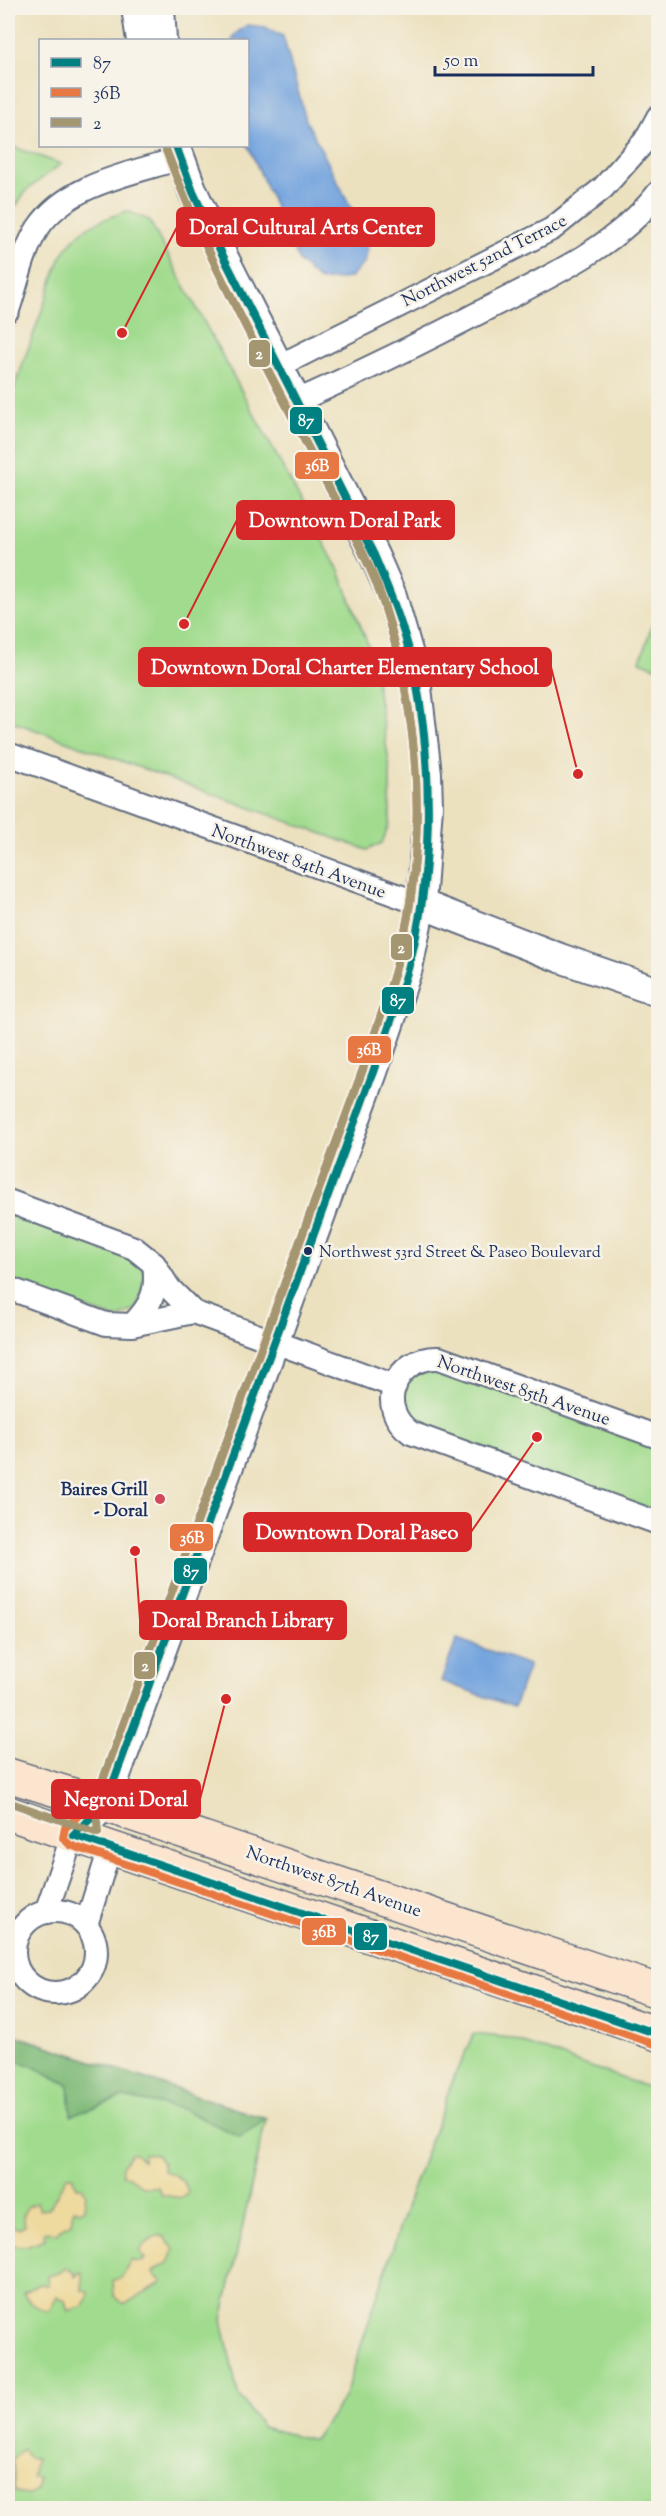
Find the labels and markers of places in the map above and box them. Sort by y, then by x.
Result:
callout: Doral Cultural Arts Center [177,208,434,246]
callout: Downtown Doral Park [237,501,454,539]
callout: Downtown Doral Charter Elementary School [139,648,551,686]
place label: Northwest 53rd Street & Paseo Boulevard [319,1242,601,1265]
marker: Northwest 53rd Street & Paseo Boulevard [302,1245,314,1257]
place label: Baires Grill - Doral [61,1478,149,1525]
marker: Baires Grill - Doral [153,1492,167,1506]
callout: Downtown Doral Paseo [244,1513,471,1551]
callout: Doral Branch Library [140,1601,346,1639]
callout: Negroni Doral [52,1780,200,1818]

